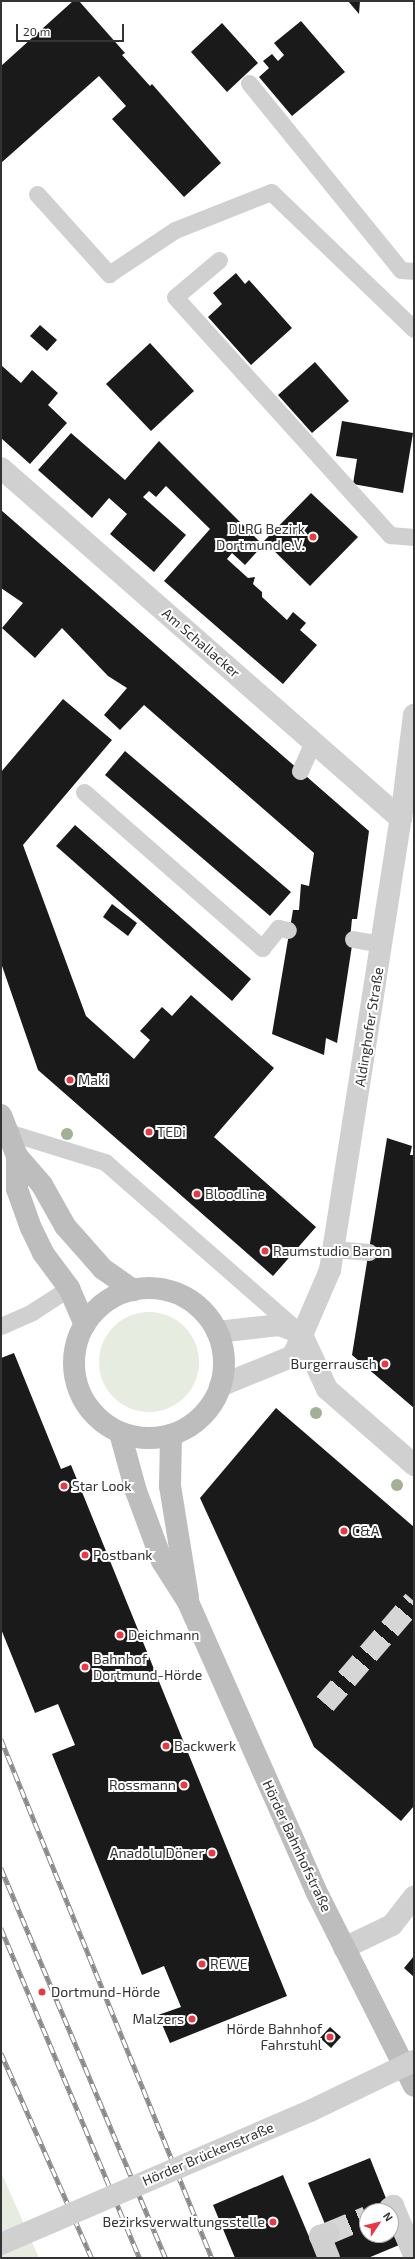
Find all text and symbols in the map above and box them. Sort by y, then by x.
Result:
scale bar [18,16,126,42]
text: 20 m [23,24,50,38]
place label: DLRG Bezirk Dortmund e.V. [216,521,305,554]
marker: DLRG Bezirk Dortmund e.V. [308,532,318,542]
street label: Am Schallacker [159,605,243,681]
street label: Aldinghofer Straße [351,966,387,1088]
place label: Maki [78,1072,109,1088]
marker: Maki [65,1075,75,1085]
place label: TEDi [157,1124,186,1140]
marker: TEDi [144,1127,154,1137]
place label: Bloodline [205,1186,265,1202]
marker: Bloodline [192,1189,202,1199]
place label: Raumstudio Baron [273,1243,390,1259]
marker: Raumstudio Baron [260,1246,270,1256]
place label: Burgerrausch [291,1356,377,1372]
marker: Burgerrausch [380,1359,390,1369]
place label: Star Look [72,1478,132,1494]
marker: Star Look [59,1481,69,1491]
place label: C&A [352,1523,379,1539]
marker: C&A [339,1526,349,1536]
place label: Postbank [93,1547,152,1563]
marker: Postbank [80,1550,90,1560]
place label: Deichmann [128,1627,199,1643]
marker: Deichmann [115,1630,125,1640]
place label: Bahnhof Dortmund-Hörde [93,1651,202,1684]
marker: Bahnhof Dortmund-Hörde [80,1662,90,1672]
place label: Backwerk [174,1738,236,1754]
marker: Backwerk [161,1741,171,1751]
place label: Rossmann [109,1777,176,1793]
street label: Hörder Bahnhofstraße [259,1777,335,1915]
marker: Rossmann [179,1780,189,1790]
place label: Anadolu Döner [110,1845,204,1861]
marker: Anadolu Döner [207,1848,217,1858]
place label: REWE [210,1956,248,1972]
marker: REWE [197,1959,207,1969]
place label: Dortmund-Hörde [51,1984,160,2000]
marker: Dortmund-Hörde [36,1986,48,1998]
place label: Malzers [133,2011,184,2027]
marker: Malzers [187,2014,197,2024]
place label: Hörde Bahnhof Fahrstuhl [227,2021,322,2054]
marker: Hörde Bahnhof Fahrstuhl [325,2032,335,2042]
street label: Hörder Brückenstraße [140,2119,276,2189]
north arrow [359,2203,399,2243]
text: N [381,2209,396,2223]
place label: Bezirksverwaltungsstelle [103,2214,265,2230]
marker: Bezirksverwaltungsstelle [268,2217,278,2227]

